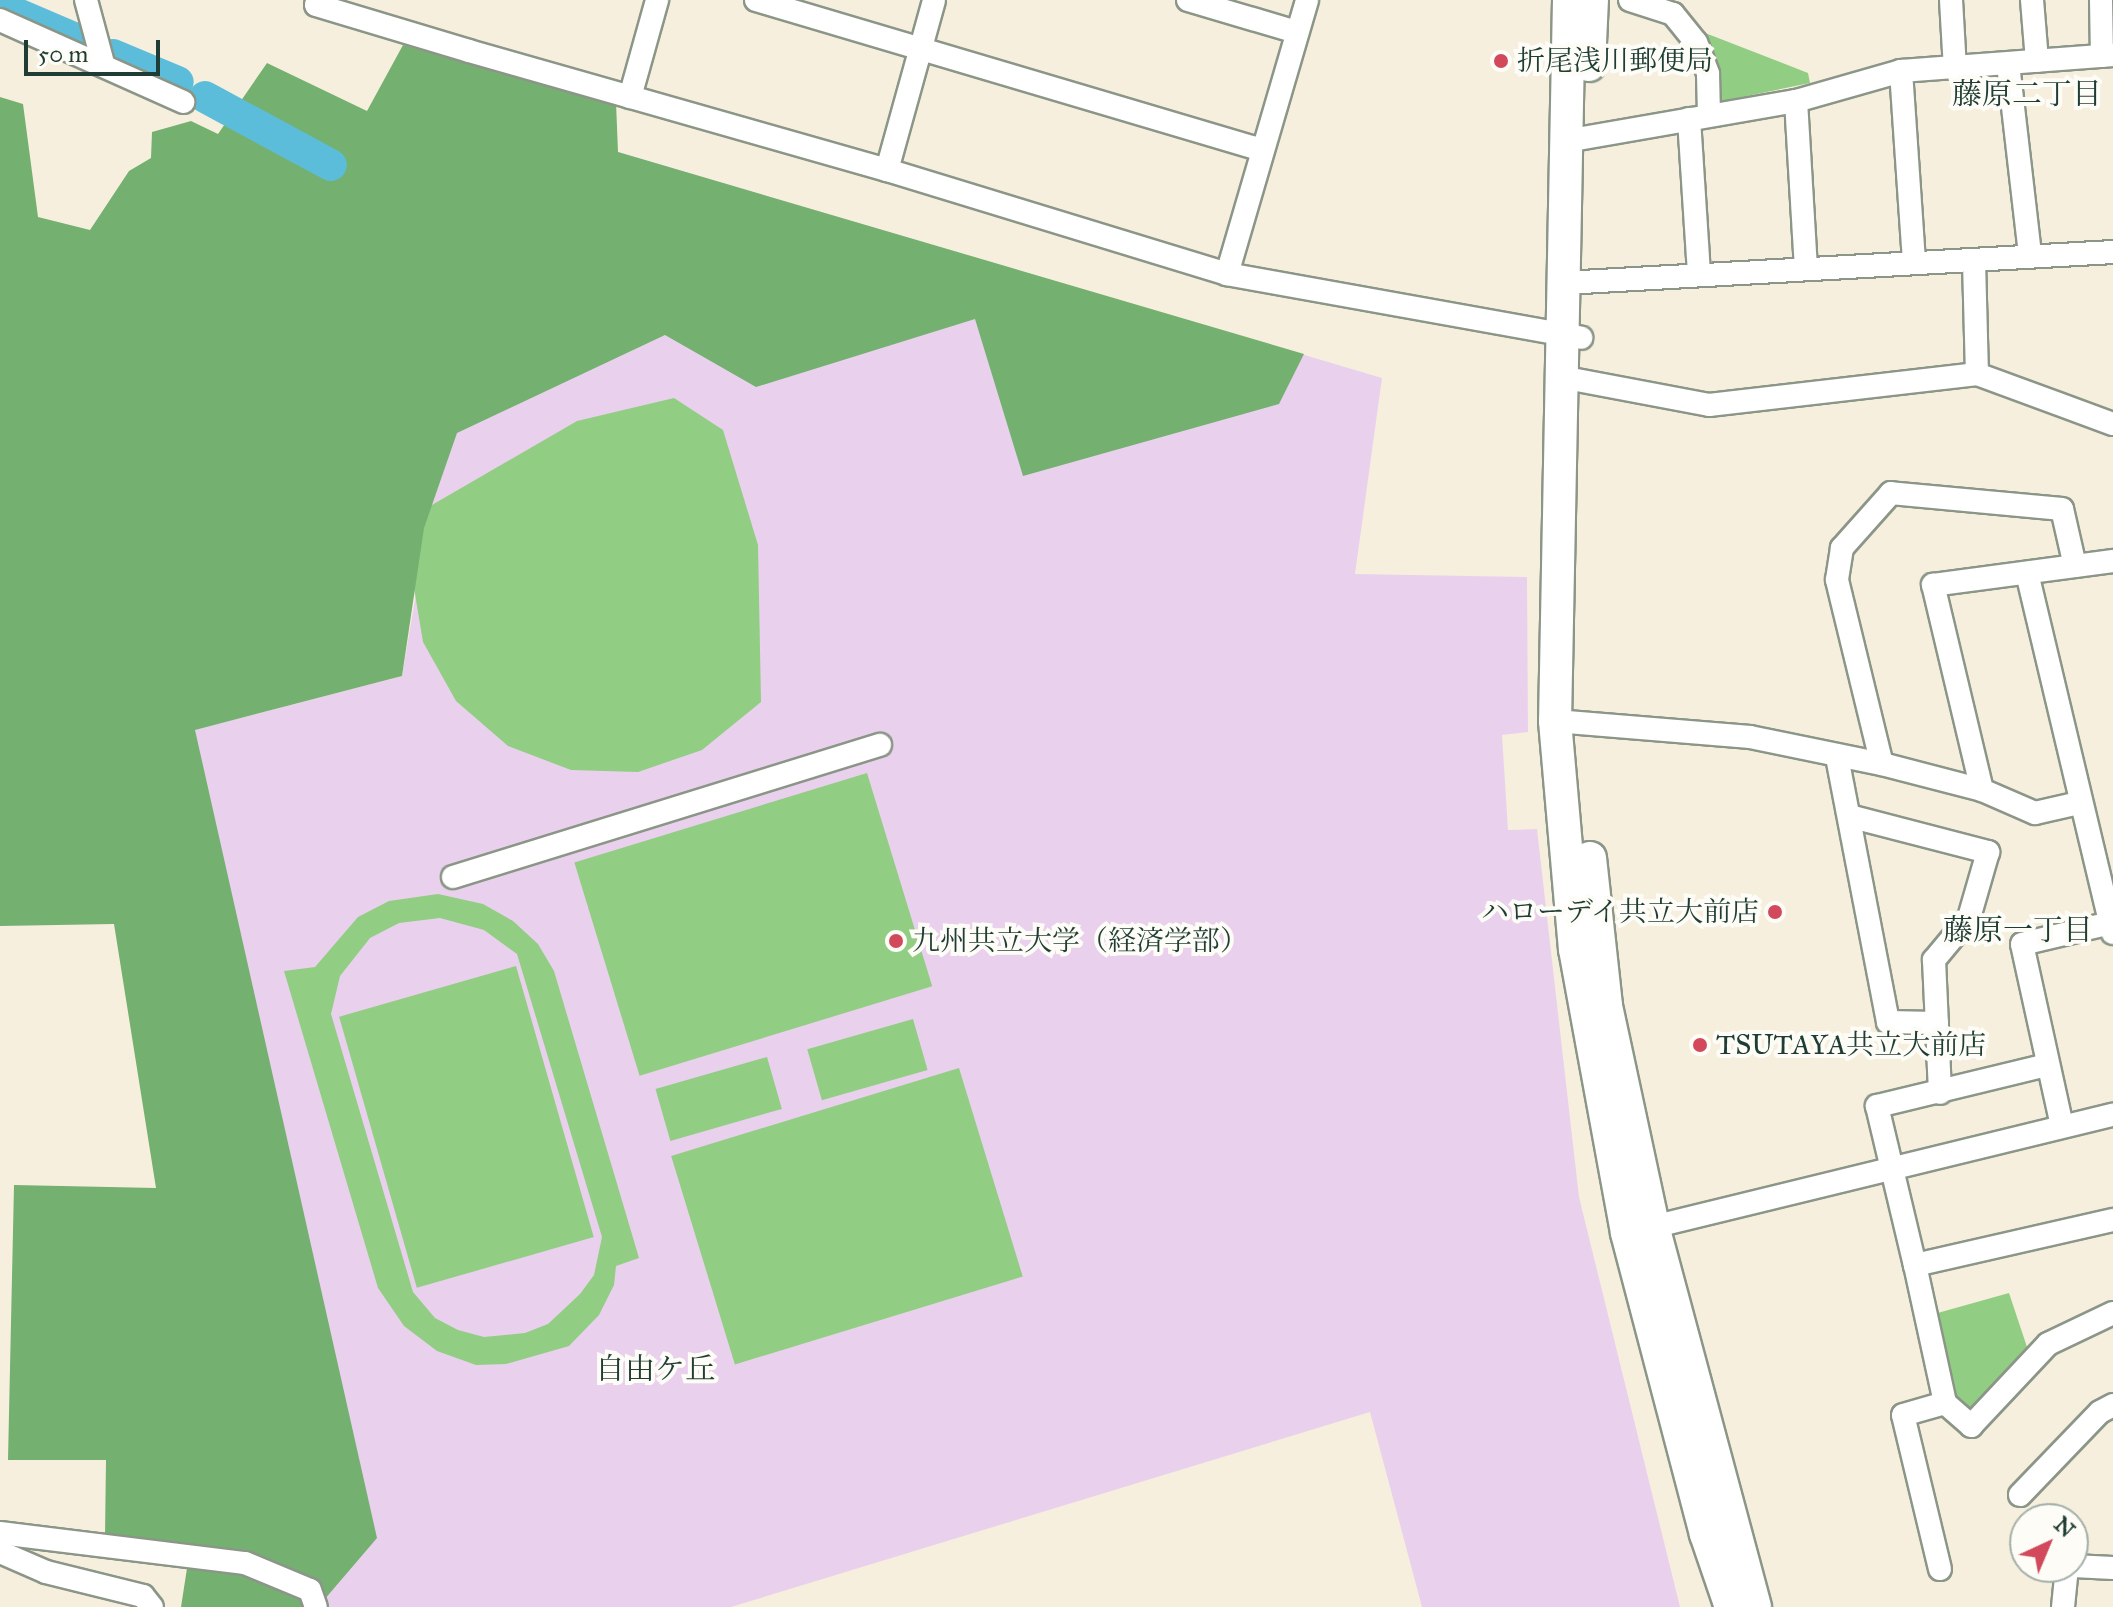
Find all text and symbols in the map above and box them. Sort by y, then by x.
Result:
scale bar [28,24,164,74]
text: 50 m [38,39,88,69]
place label: 折尾浅川郵便局 [1517,44,1713,78]
marker: 折尾浅川郵便局 [1492,52,1510,70]
district label: 藤原二丁目 [1952,76,2102,112]
place label: ハローデイ共立大前店 [1479,895,1759,929]
marker: ハローデイ共立大前店 [1766,903,1784,921]
district label: 藤原一丁目 [1943,912,2093,948]
place label: 九州共立大学（経済学部） [912,924,1248,958]
marker: 九州共立大学（経済学部） [887,932,905,950]
place label: TSUTAYA共立大前店 [1716,1028,1986,1062]
marker: TSUTAYA共立大前店 [1691,1036,1709,1054]
district label: 自由ケ丘 [595,1351,715,1387]
north arrow [2009,1503,2089,1583]
text: N [2049,1511,2081,1543]

